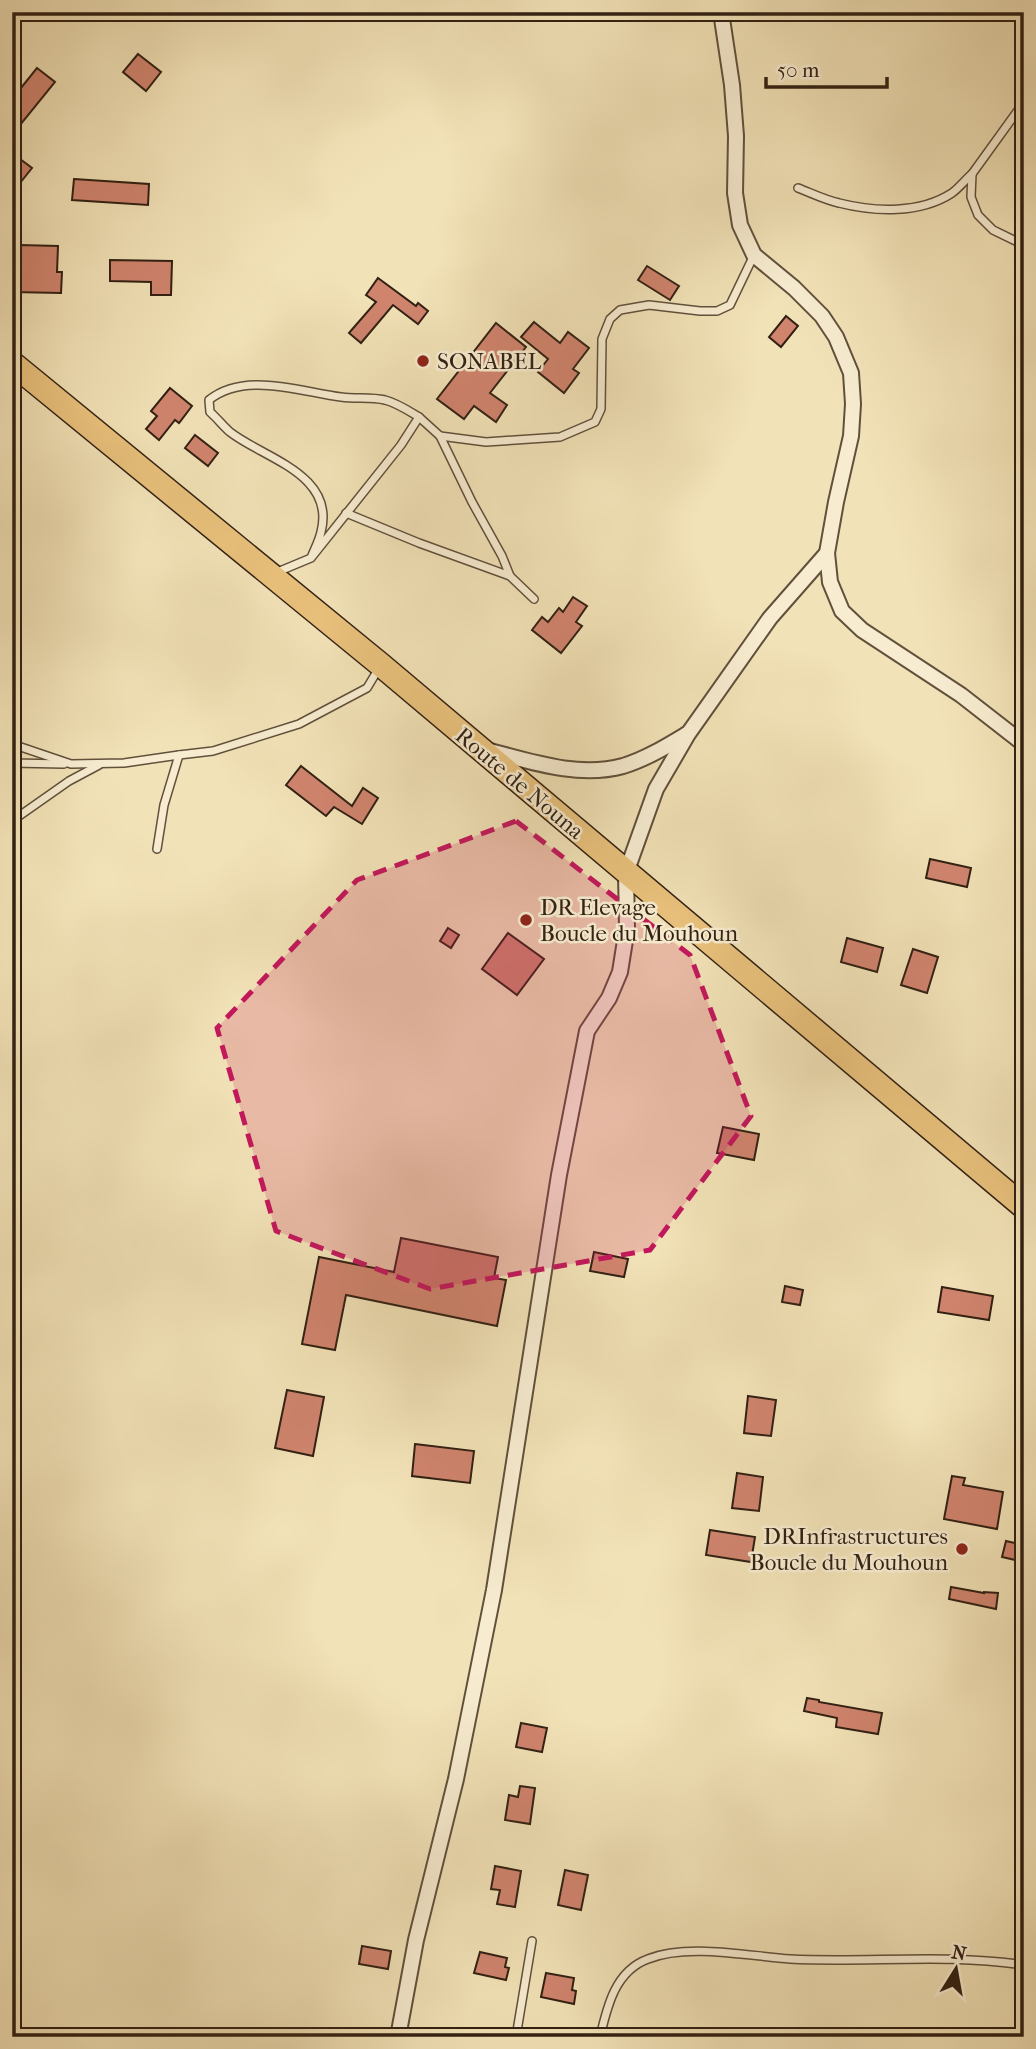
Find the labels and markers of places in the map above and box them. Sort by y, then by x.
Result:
place label: SONABEL [437,348,542,375]
marker: SONABEL [415,353,431,369]
place label: DR Elevage Boucle du Mouhoun [540,894,739,947]
marker: DR Elevage Boucle du Mouhoun [518,912,534,928]
place label: DRInfrastructures Boucle du Mouhoun [750,1523,949,1576]
marker: DRInfrastructures Boucle du Mouhoun [954,1541,970,1557]

